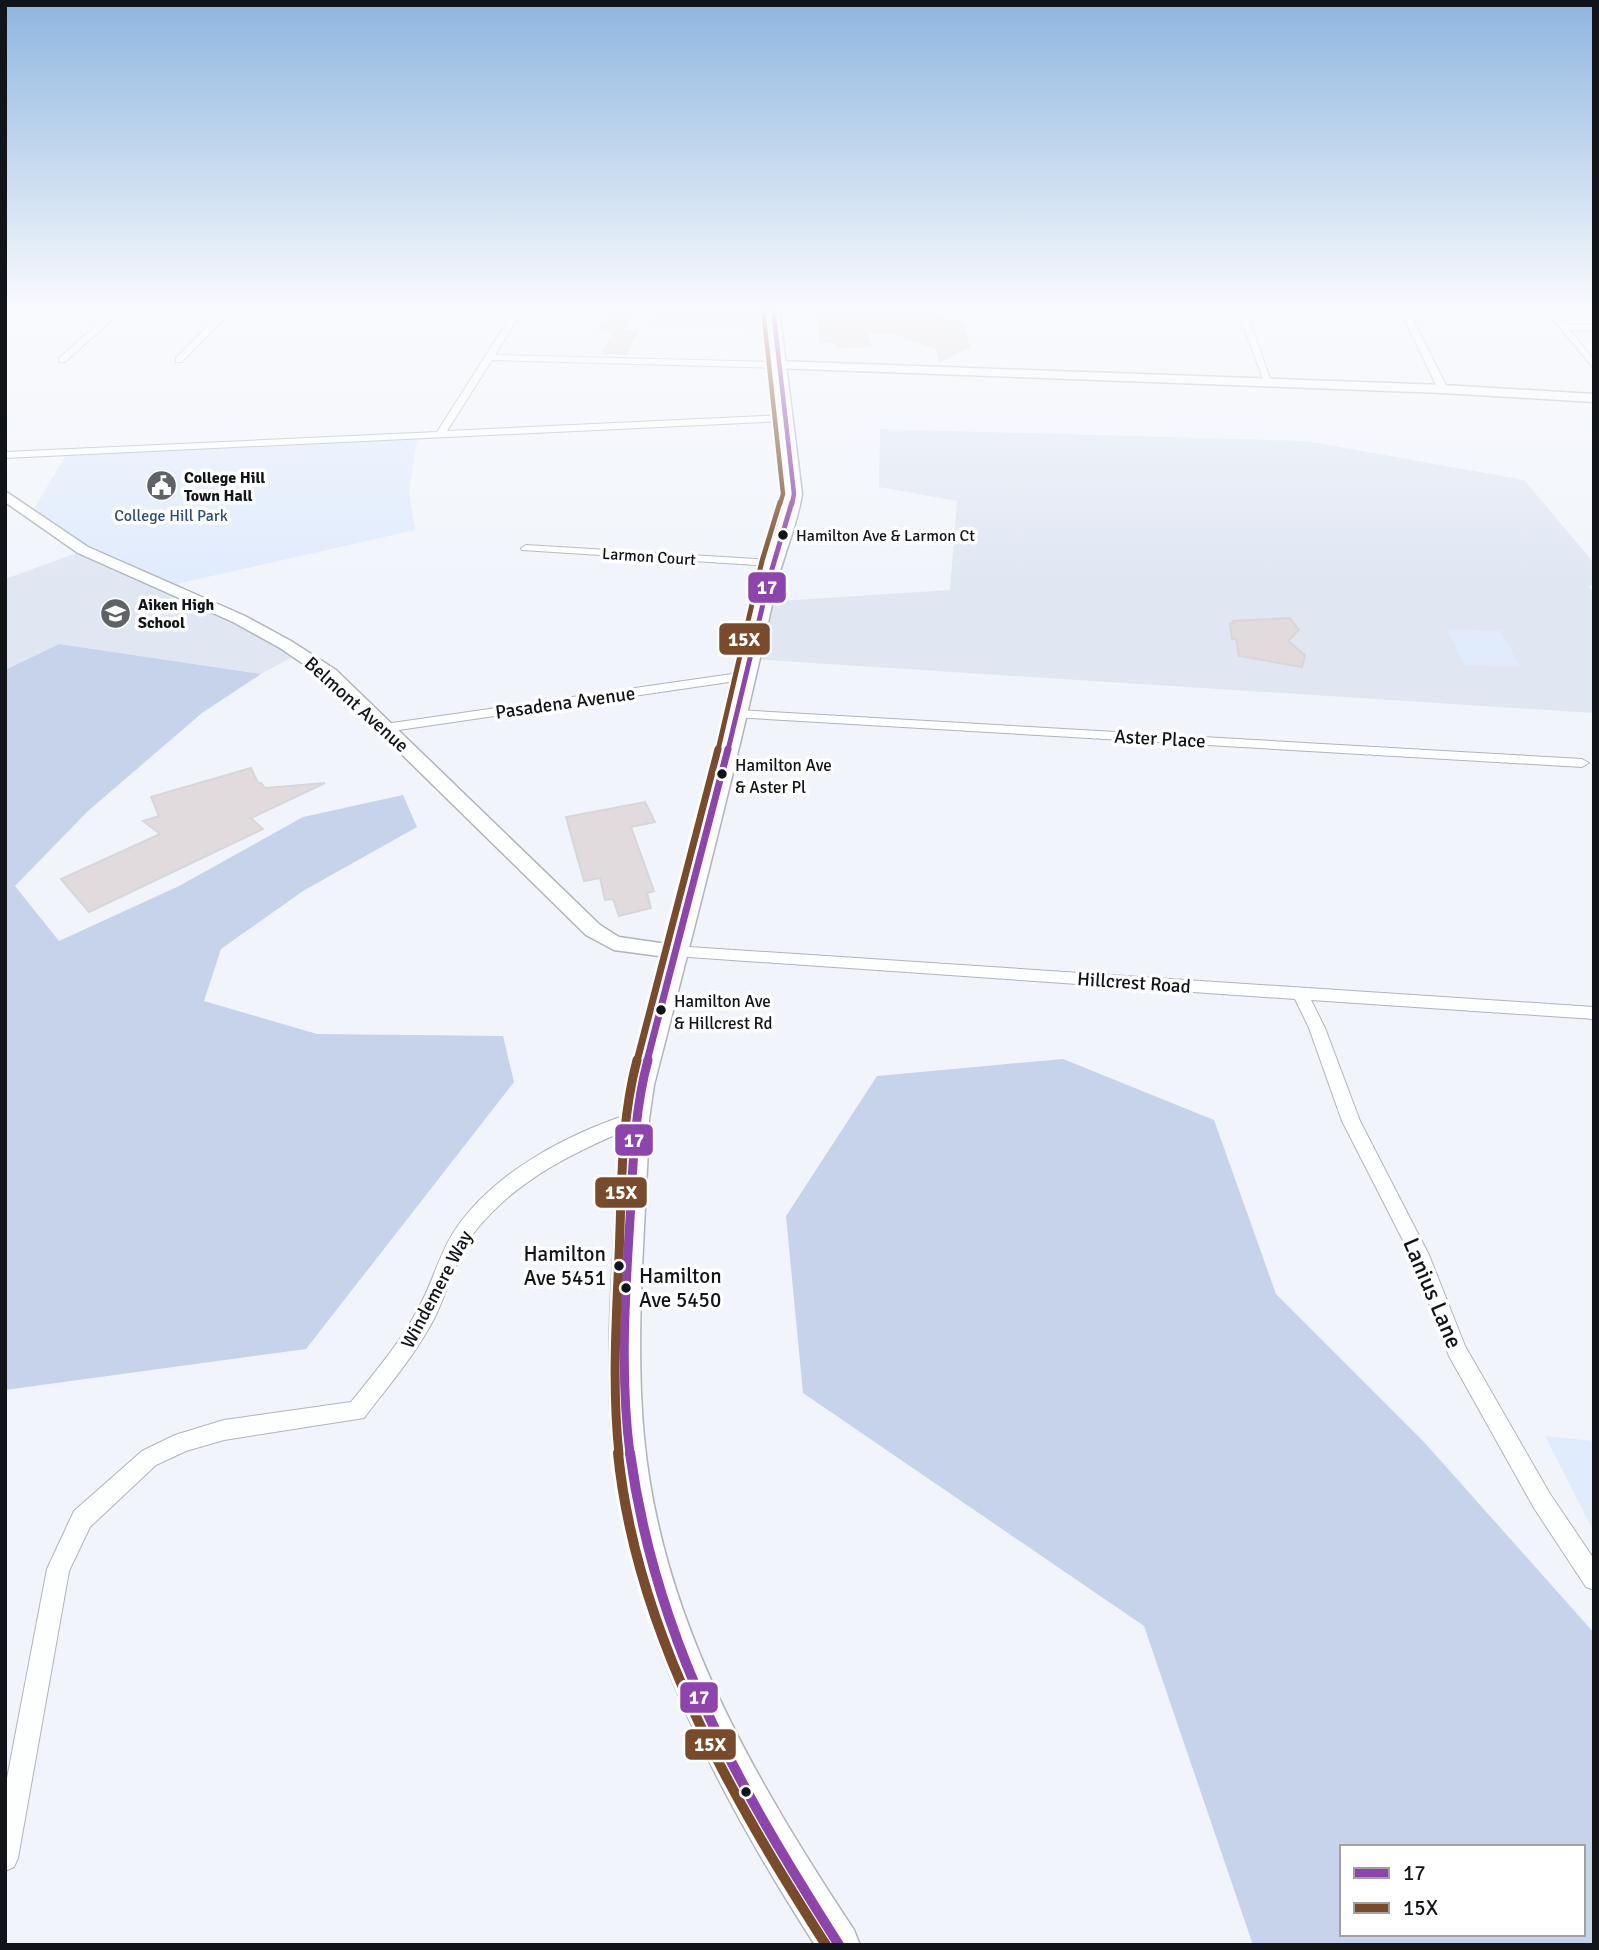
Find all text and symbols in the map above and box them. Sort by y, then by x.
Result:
place label: College Hill Town Hall [184,468,265,506]
public building icon: College Hill Town Hall [144,469,178,503]
park label: College Hill Park [114,506,228,526]
place label: Hamilton Ave & Larmon Ct [796,526,975,546]
marker: Hamilton Ave & Larmon Ct [776,528,790,542]
street label: Larmon Court [601,544,697,570]
line badge: 17 [747,571,787,604]
text: 17 [757,576,777,600]
place label: Aiken High School [138,595,215,633]
school or university icon: Aiken High School [98,596,132,630]
line badge: 15X [718,622,771,656]
text: 15X [728,628,760,652]
street label: Belmont Avenue [299,652,413,758]
street label: Pasadena Avenue [494,681,637,725]
street label: Aster Place [1114,725,1206,753]
place label: Hamilton Ave & Aster Pl [735,755,832,798]
marker: Hamilton Ave & Aster Pl [715,767,729,781]
street label: Hillcrest Road [1076,967,1191,999]
place label: Hamilton Ave & Hillcrest Rd [674,991,773,1034]
marker: Hamilton Ave & Hillcrest Rd [654,1003,668,1017]
line badge: 17 [614,1123,654,1157]
text: 17 [624,1129,644,1153]
line badge: 15X [594,1176,648,1209]
text: 15X [605,1181,637,1205]
street label: Windemere Way [396,1226,478,1352]
street label: Lanius Lane [1396,1233,1469,1353]
place label: Hamilton Ave 5451 [523,1241,606,1291]
marker: Hamilton Ave 5451 [612,1259,626,1273]
place label: Hamilton Ave 5450 [639,1263,722,1313]
marker: Hamilton Ave 5450 [619,1281,633,1295]
line badge: 17 [679,1681,719,1714]
text: 17 [689,1686,709,1710]
line badge: 15X [684,1728,737,1761]
text: 15X [694,1733,726,1757]
unlabelled marker [739,1785,753,1799]
legend [1340,1845,1585,1936]
text: 17 [1403,1860,1426,1886]
text: 15X [1403,1895,1438,1921]

